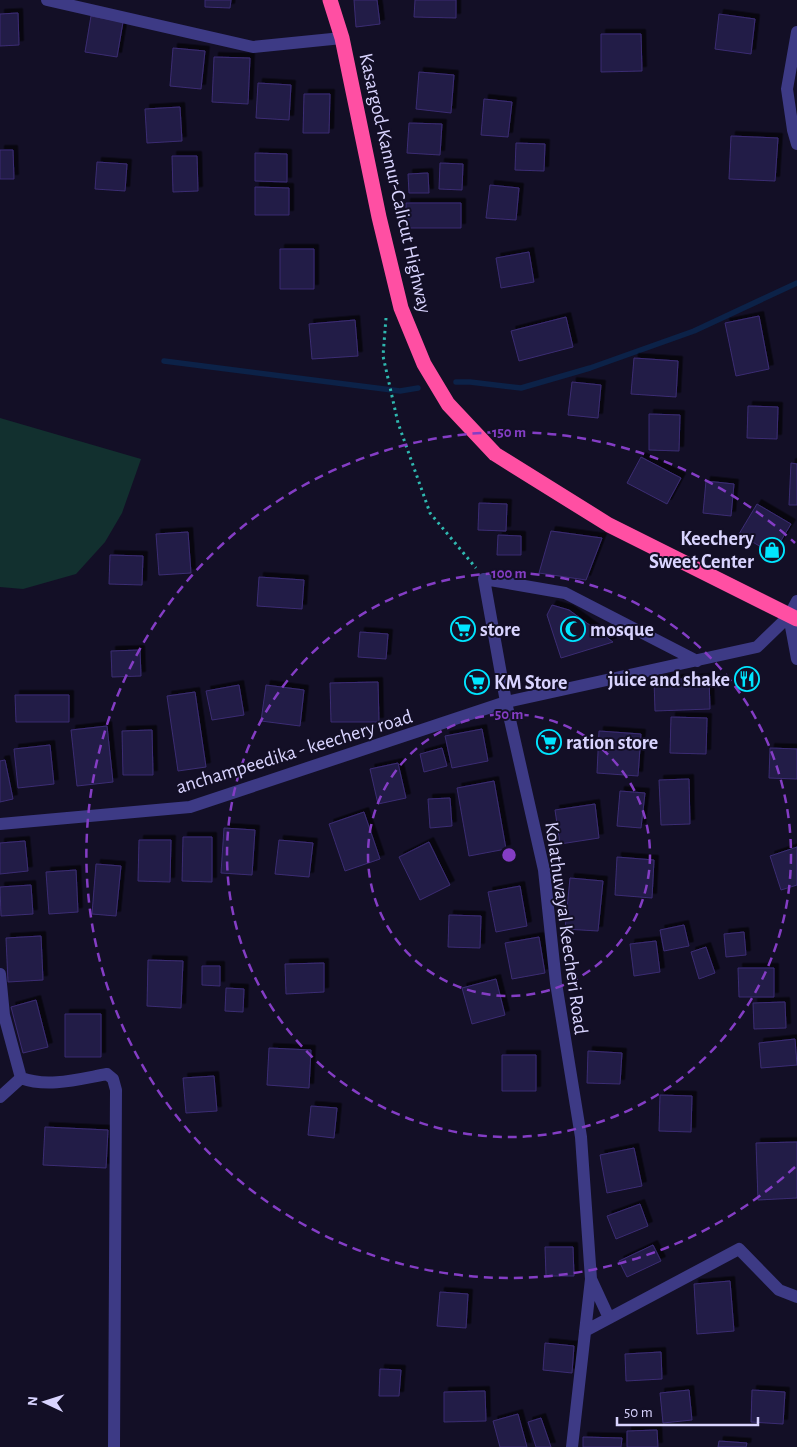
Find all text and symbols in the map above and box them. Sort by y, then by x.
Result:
street label: Kasargod-Kannur-Calicut Highway [355,51,435,316]
text: 150 m [492,425,526,440]
place label: Keechery Sweet Center [649,529,754,572]
shop icon: Keechery Sweet Center [759,537,785,563]
text: 100 m [491,566,527,581]
supermarket icon: store [450,616,476,642]
mosque icon: mosque [560,616,586,642]
place label: store [480,620,520,640]
place label: mosque [590,620,654,640]
restaurant icon: juice and shake [734,666,760,692]
supermarket icon: KM Store [464,669,490,695]
place label: juice and shake [608,670,730,690]
place label: KM Store [494,673,567,693]
street label: anchampeedika - keechery road [174,706,415,797]
text: 50 m [495,707,523,722]
supermarket icon: ration store [536,729,562,755]
place label: ration store [566,733,658,753]
street label: Kolathuvayal Keecheri Road [541,820,591,1036]
centre of rings [500,846,518,864]
north arrow [20,1377,70,1427]
scale bar [617,1394,758,1426]
text: N [26,1396,40,1407]
text: 50 m [624,1405,653,1420]

